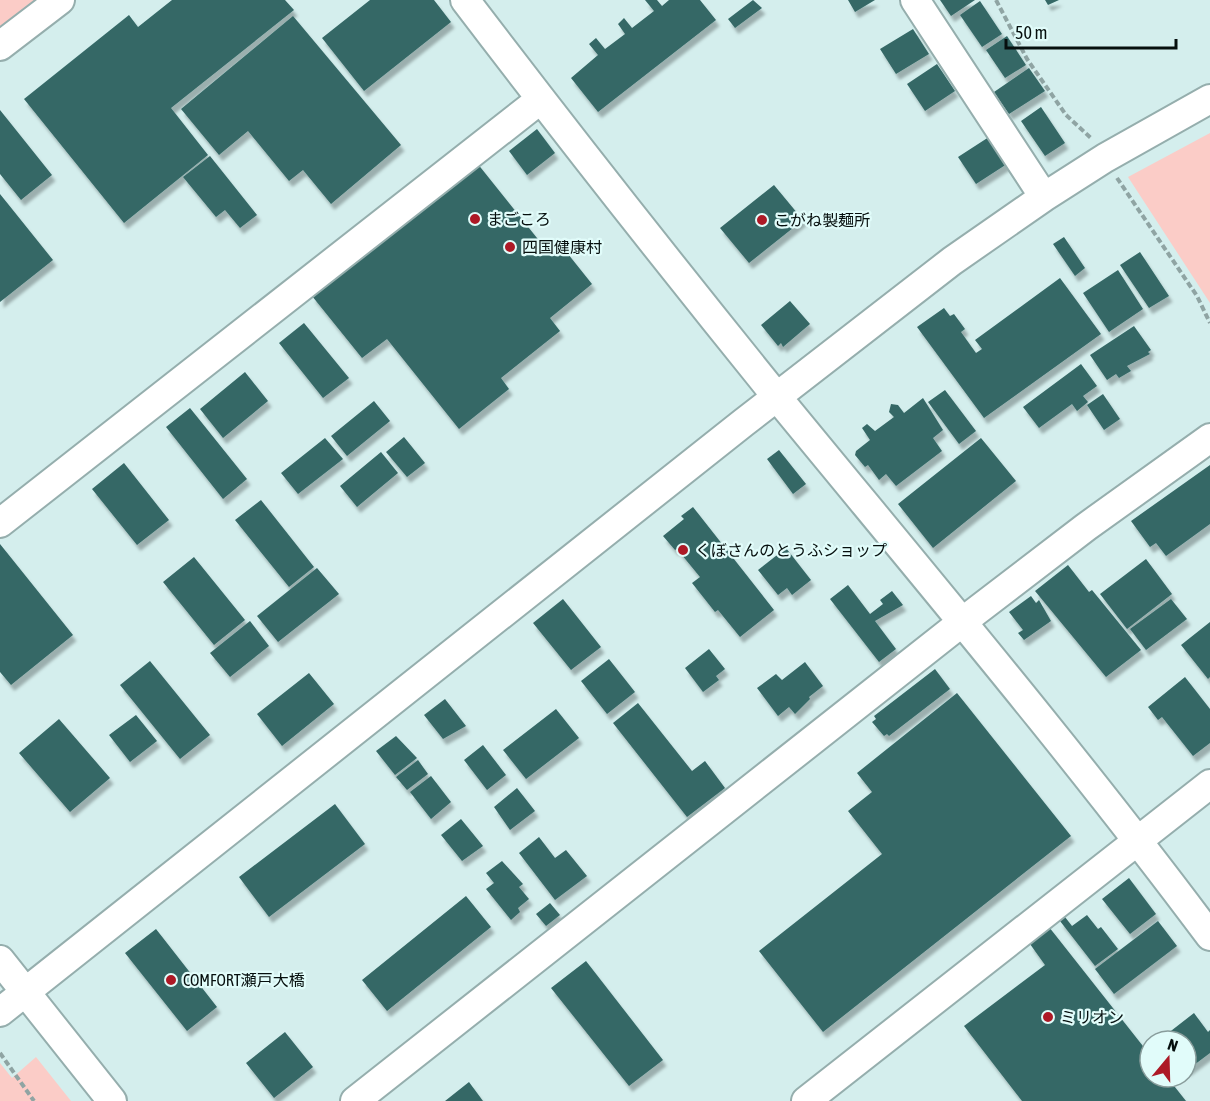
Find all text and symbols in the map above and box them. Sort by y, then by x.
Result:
scale bar [1006,12,1176,50]
text: 50 m [1015,22,1047,43]
place label: まごころ [487,210,551,228]
place label: こがね製麺所 [774,211,870,229]
marker: まごころ [468,212,482,226]
marker: こがね製麺所 [755,213,769,227]
place label: 四国健康村 [522,238,602,256]
marker: 四国健康村 [503,240,517,254]
place label: くぼさんのとうふショップ [695,541,887,559]
marker: くぼさんのとうふショップ [676,543,690,557]
place label: COMFORT瀬戸大橋 [183,971,305,989]
marker: COMFORT瀬戸大橋 [164,973,178,987]
place label: ミリオン [1060,1008,1124,1026]
marker: ミリオン [1041,1010,1055,1024]
north arrow [1138,1029,1198,1089]
text: N [1165,1035,1180,1055]

